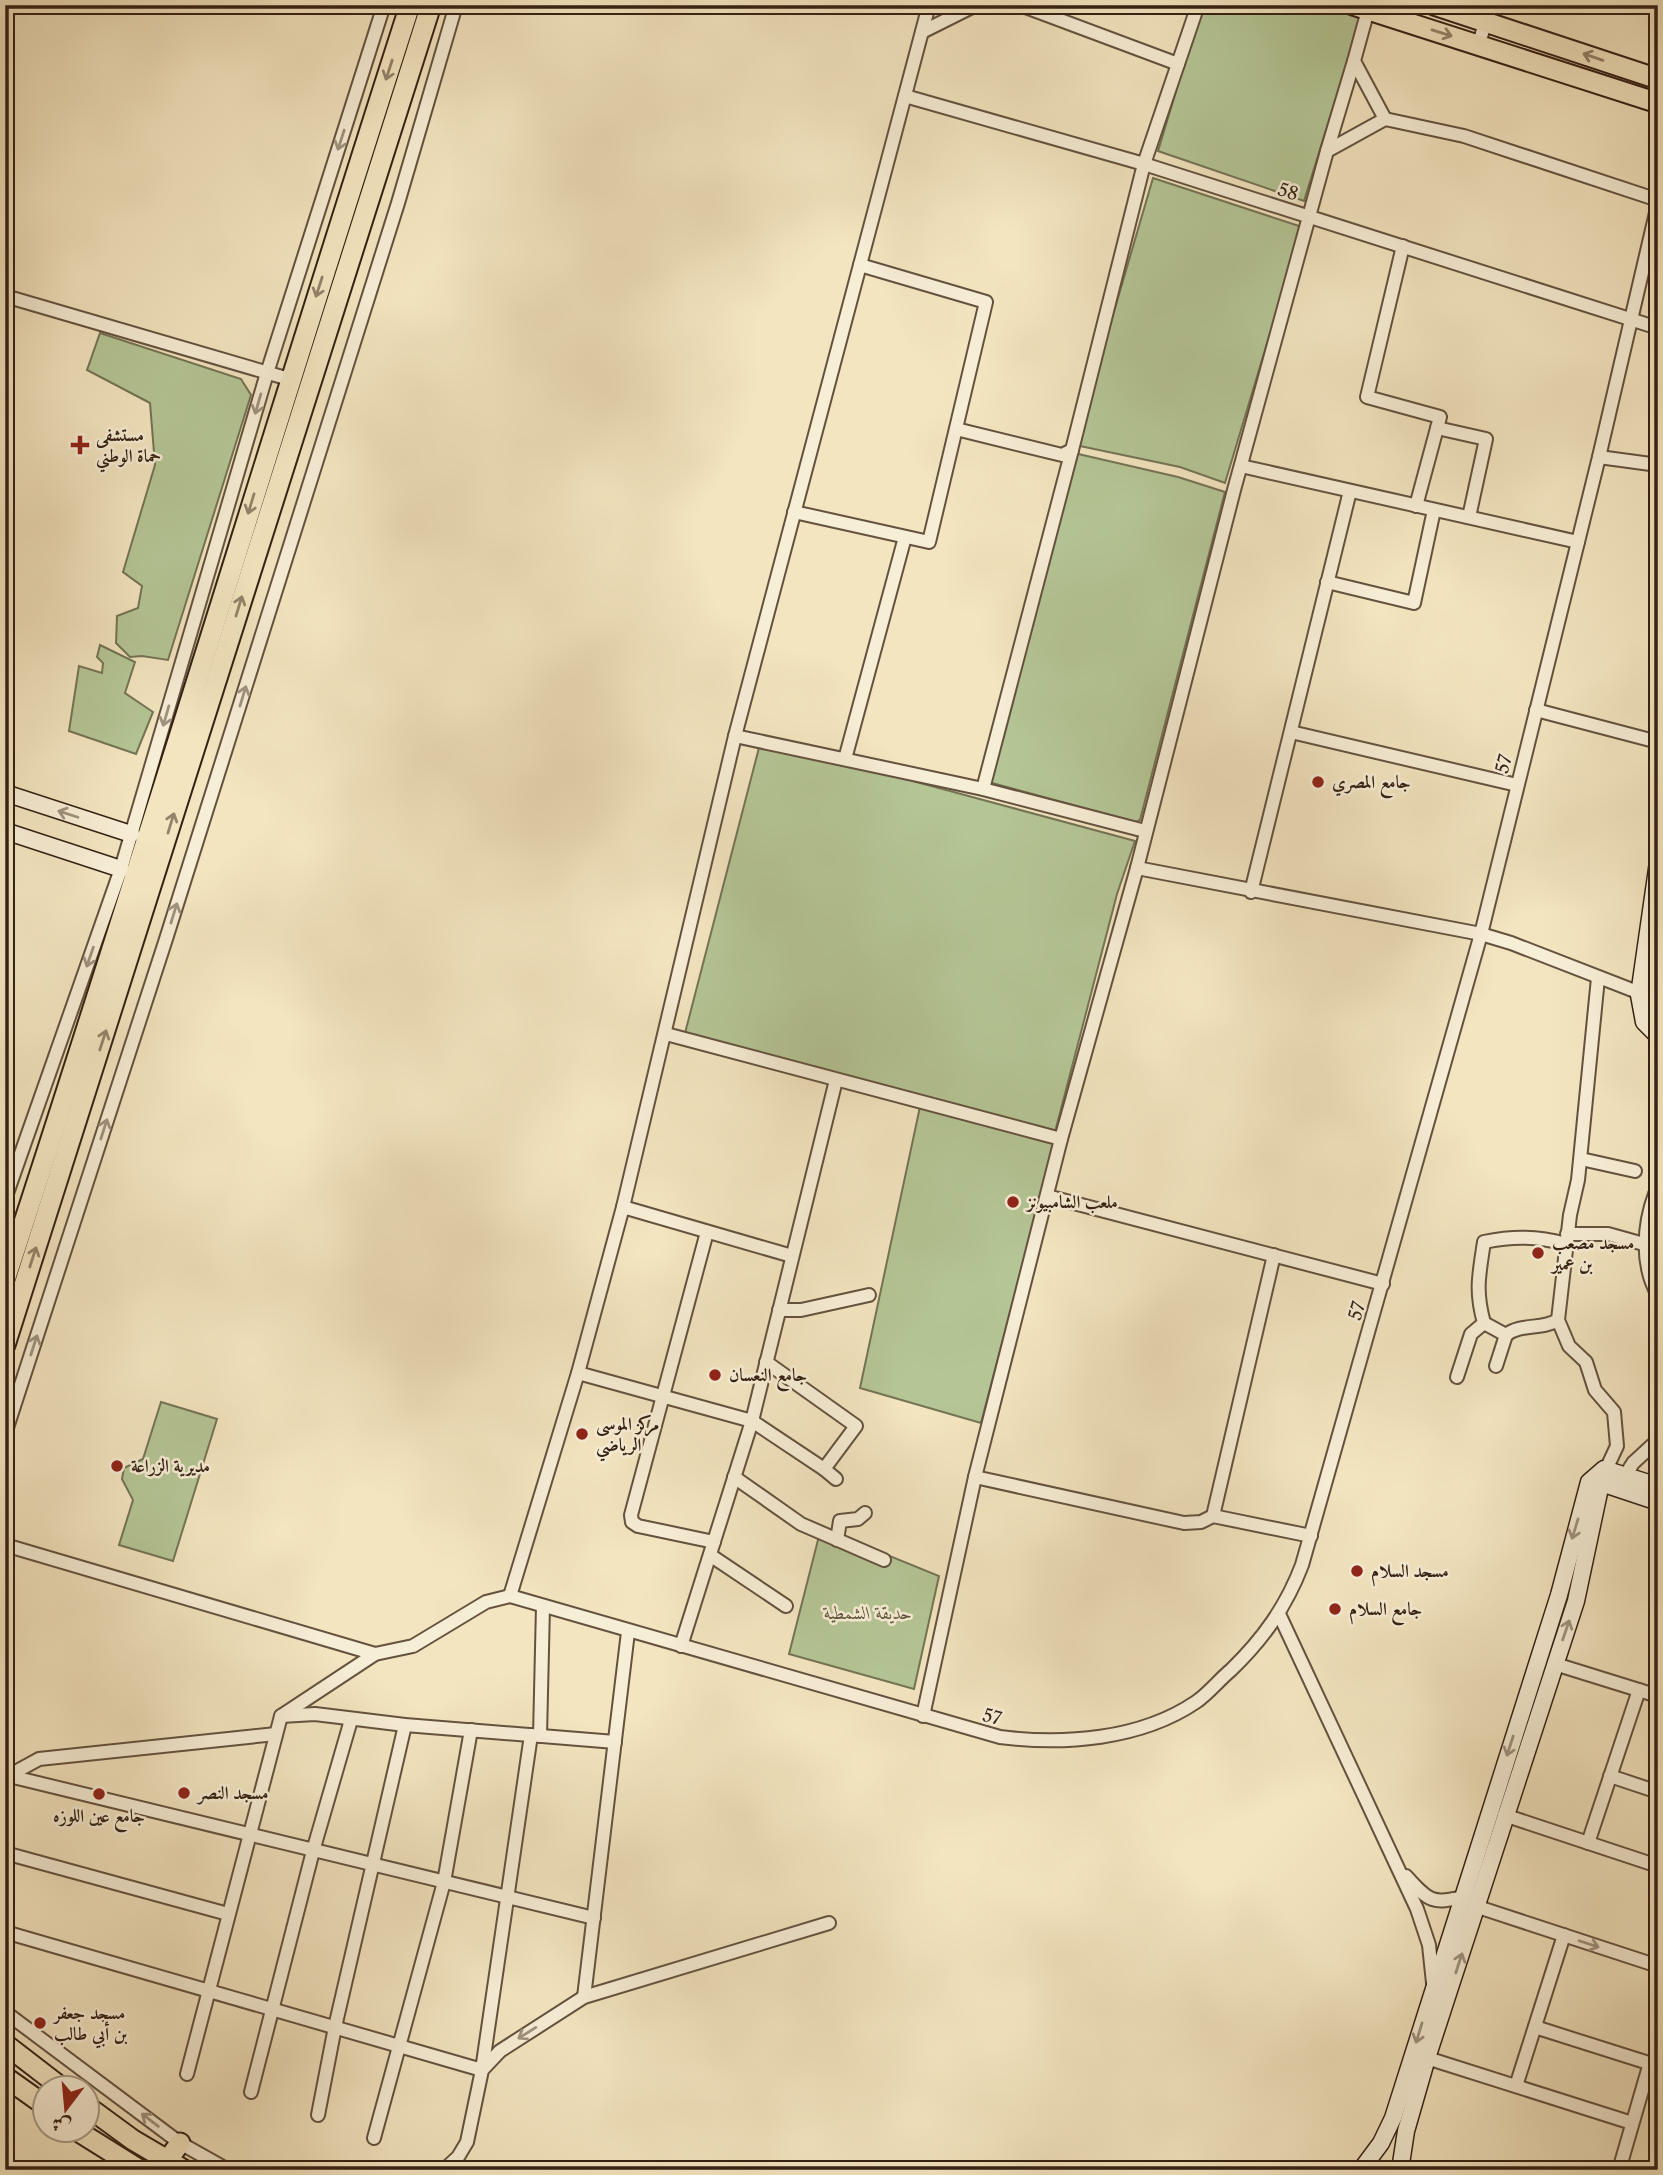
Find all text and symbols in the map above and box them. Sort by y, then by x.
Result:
one-way arrow [1430,27,1452,40]
one-way arrow [1583,50,1605,62]
one-way arrow [382,59,394,81]
one-way arrow [334,129,346,151]
street label: 58 [1275,178,1301,206]
one-way arrow [312,275,324,297]
one-way arrow [250,393,263,415]
place label: مستشفى حماة الوطني [95,424,161,473]
marker: مستشفى حماة الوطني [70,435,90,455]
one-way arrow [244,493,257,515]
one-way arrow [234,595,247,617]
one-way arrow [237,685,250,707]
one-way arrow [158,705,171,727]
street label: 57 [1491,752,1517,776]
place label: جامع المصري [1332,771,1411,799]
marker: جامع المصري [1310,774,1326,790]
one-way arrow [58,806,80,819]
one-way arrow [166,812,179,834]
one-way arrow [169,902,182,924]
one-way arrow [83,945,95,967]
one-way arrow [97,1029,110,1051]
one-way arrow [99,1118,112,1140]
place label: ملعب الشامبيونز [1025,1191,1118,1214]
marker: ملعب الشامبيونز [1005,1194,1021,1210]
place label: مسجد مصعب بن عمير [1550,1232,1634,1275]
marker: مسجد مصعب بن عمير [1530,1245,1546,1261]
one-way arrow [28,1246,41,1268]
street label: 57 [1344,1299,1370,1323]
one-way arrow [29,1335,41,1357]
place label: جامع النعسان [729,1364,807,1392]
marker: جامع النعسان [707,1367,723,1383]
place label: مركز الموسى الرياضي [596,1413,659,1462]
marker: مركز الموسى الرياضي [574,1426,590,1442]
place label: مديرية الزراعة [131,1455,210,1477]
marker: مديرية الزراعة [109,1458,125,1474]
one-way arrow [1568,1517,1581,1539]
place label: مسجد السلام [1371,1560,1449,1587]
marker: مسجد السلام [1349,1563,1365,1579]
place label: جامع السلام [1349,1598,1422,1626]
marker: جامع السلام [1327,1601,1343,1617]
park label: حديقة الشمطية [822,1602,912,1624]
one-way arrow [1560,1619,1573,1641]
street label: 57 [980,1704,1004,1730]
one-way arrow [1503,1735,1515,1757]
place label: مسجد النصر [196,1782,268,1805]
marker: مسجد النصر [176,1785,192,1801]
marker: جامع عين اللوزه [91,1786,107,1802]
place label: جامع عين اللوزه [53,1805,145,1833]
one-way arrow [1578,1938,1600,1951]
one-way arrow [1454,1953,1466,1975]
place label: مسجد جعفر بن أبي طالب [52,2002,128,2049]
marker: مسجد جعفر بن أبي طالب [32,2015,48,2031]
one-way arrow [1412,2022,1425,2044]
one-way arrow [517,2027,537,2041]
north arrow [32,2074,102,2144]
text: ش [49,2111,74,2139]
one-way arrow [141,2113,160,2128]

